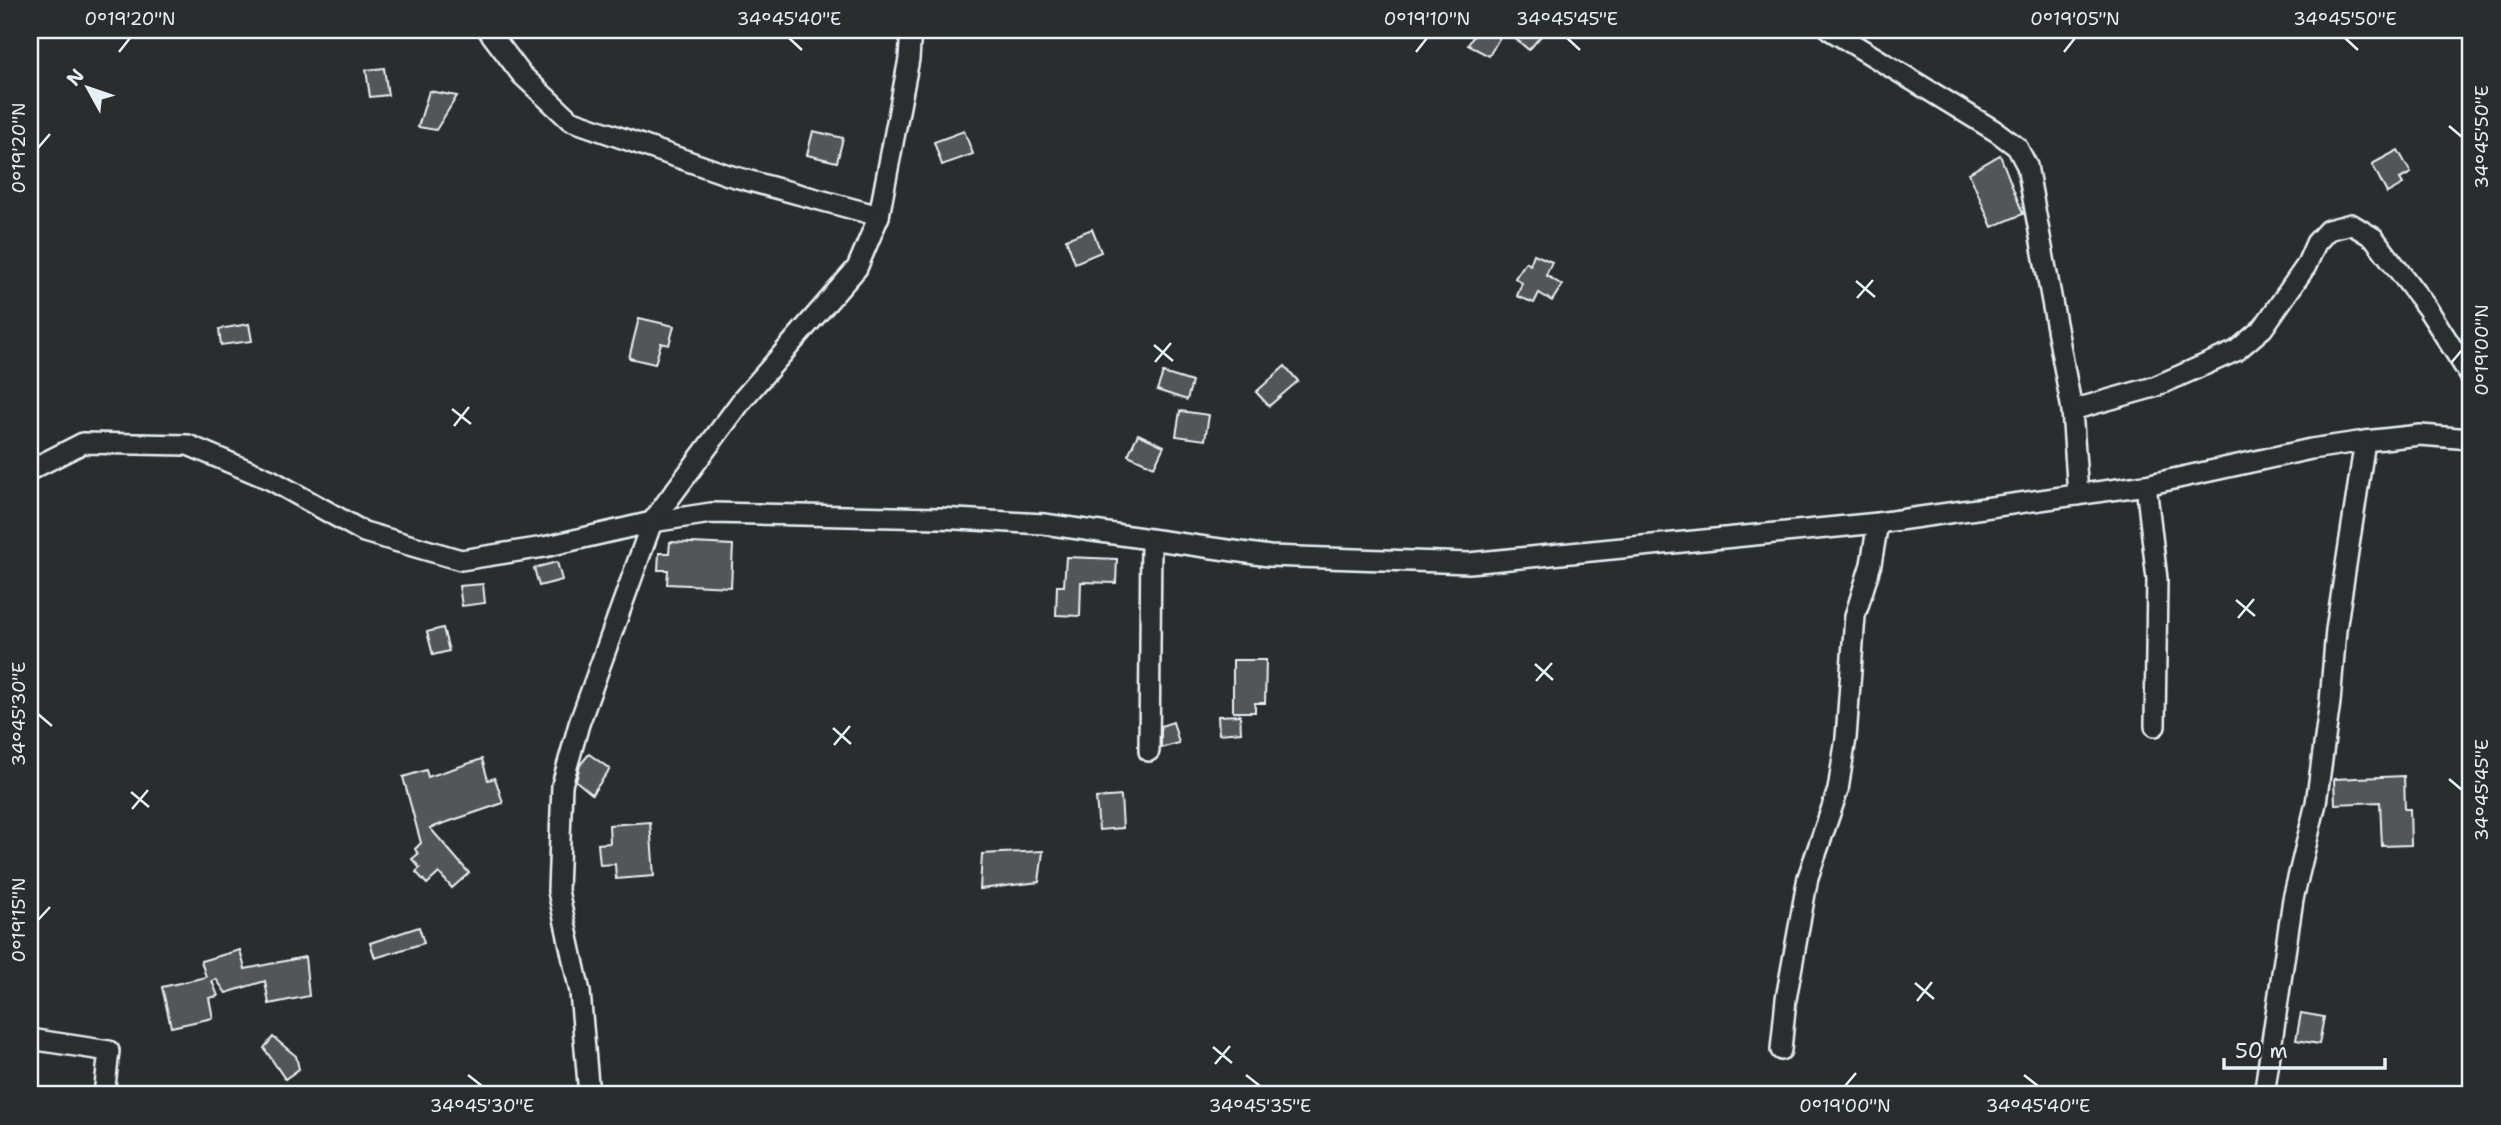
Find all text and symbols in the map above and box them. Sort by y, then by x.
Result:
text: 0°19'20"N [84,7,176,31]
text: 34°45'40"E [737,7,841,31]
text: 0°19'10"N [1384,7,1470,31]
text: 34°45'45"E [1516,7,1618,31]
text: 0°19'05"N [2030,7,2120,31]
text: 34°45'50"E [2293,7,2397,31]
north arrow [52,52,122,122]
text: N [61,64,90,91]
text: 34°45'50"E [2470,85,2494,189]
text: 0°19'20"N [7,102,31,194]
text: 0°19'00"N [2470,304,2494,396]
text: 34°45'30"E [7,662,31,766]
text: 34°45'45"E [2470,739,2494,841]
text: 0°19'15"N [7,878,31,962]
scale bar [2224,1027,2386,1071]
text: 50 m [2235,1037,2288,1065]
text: 34°45'30"E [430,1094,534,1118]
text: 34°45'35"E [1209,1094,1311,1118]
text: 0°19'00"N [1799,1094,1891,1118]
text: 34°45'40"E [1986,1094,2090,1118]

